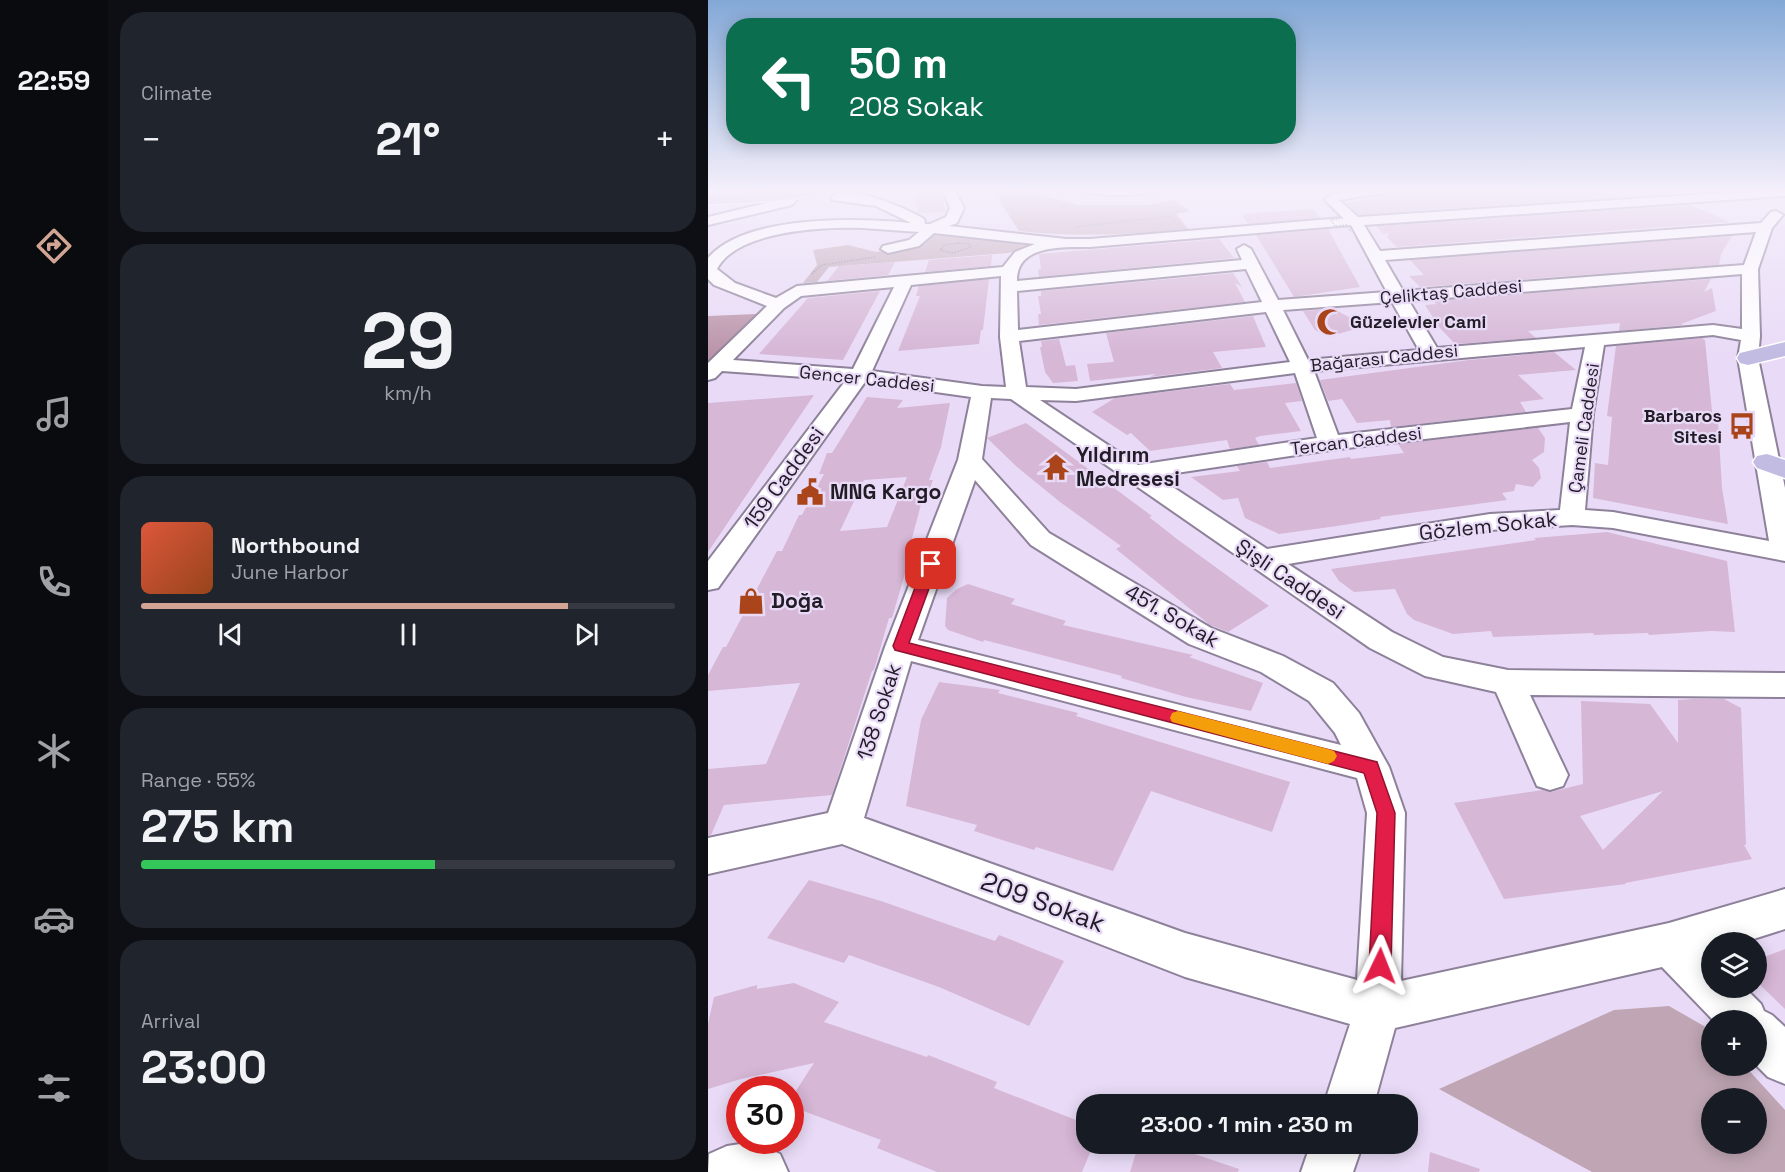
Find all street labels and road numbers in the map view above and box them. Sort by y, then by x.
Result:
street label: Çeliktaş Caddesi [1379,274,1523,309]
street label: Bağarası Caddesi [1309,338,1459,377]
street label: Gencer Caddesi [798,360,936,397]
street label: Çameli Caddesi [1563,362,1604,494]
street label: 159 Caddesi [737,421,830,534]
street label: Tercan Caddesi [1289,421,1423,460]
street label: Gözlem Sokak [1418,505,1558,546]
street label: Şişli Caddesi [1231,532,1350,625]
street label: 451. Sokak [1120,578,1224,653]
street label: 138 Sokak [850,660,907,764]
street label: 209 Sokak [976,864,1110,940]

